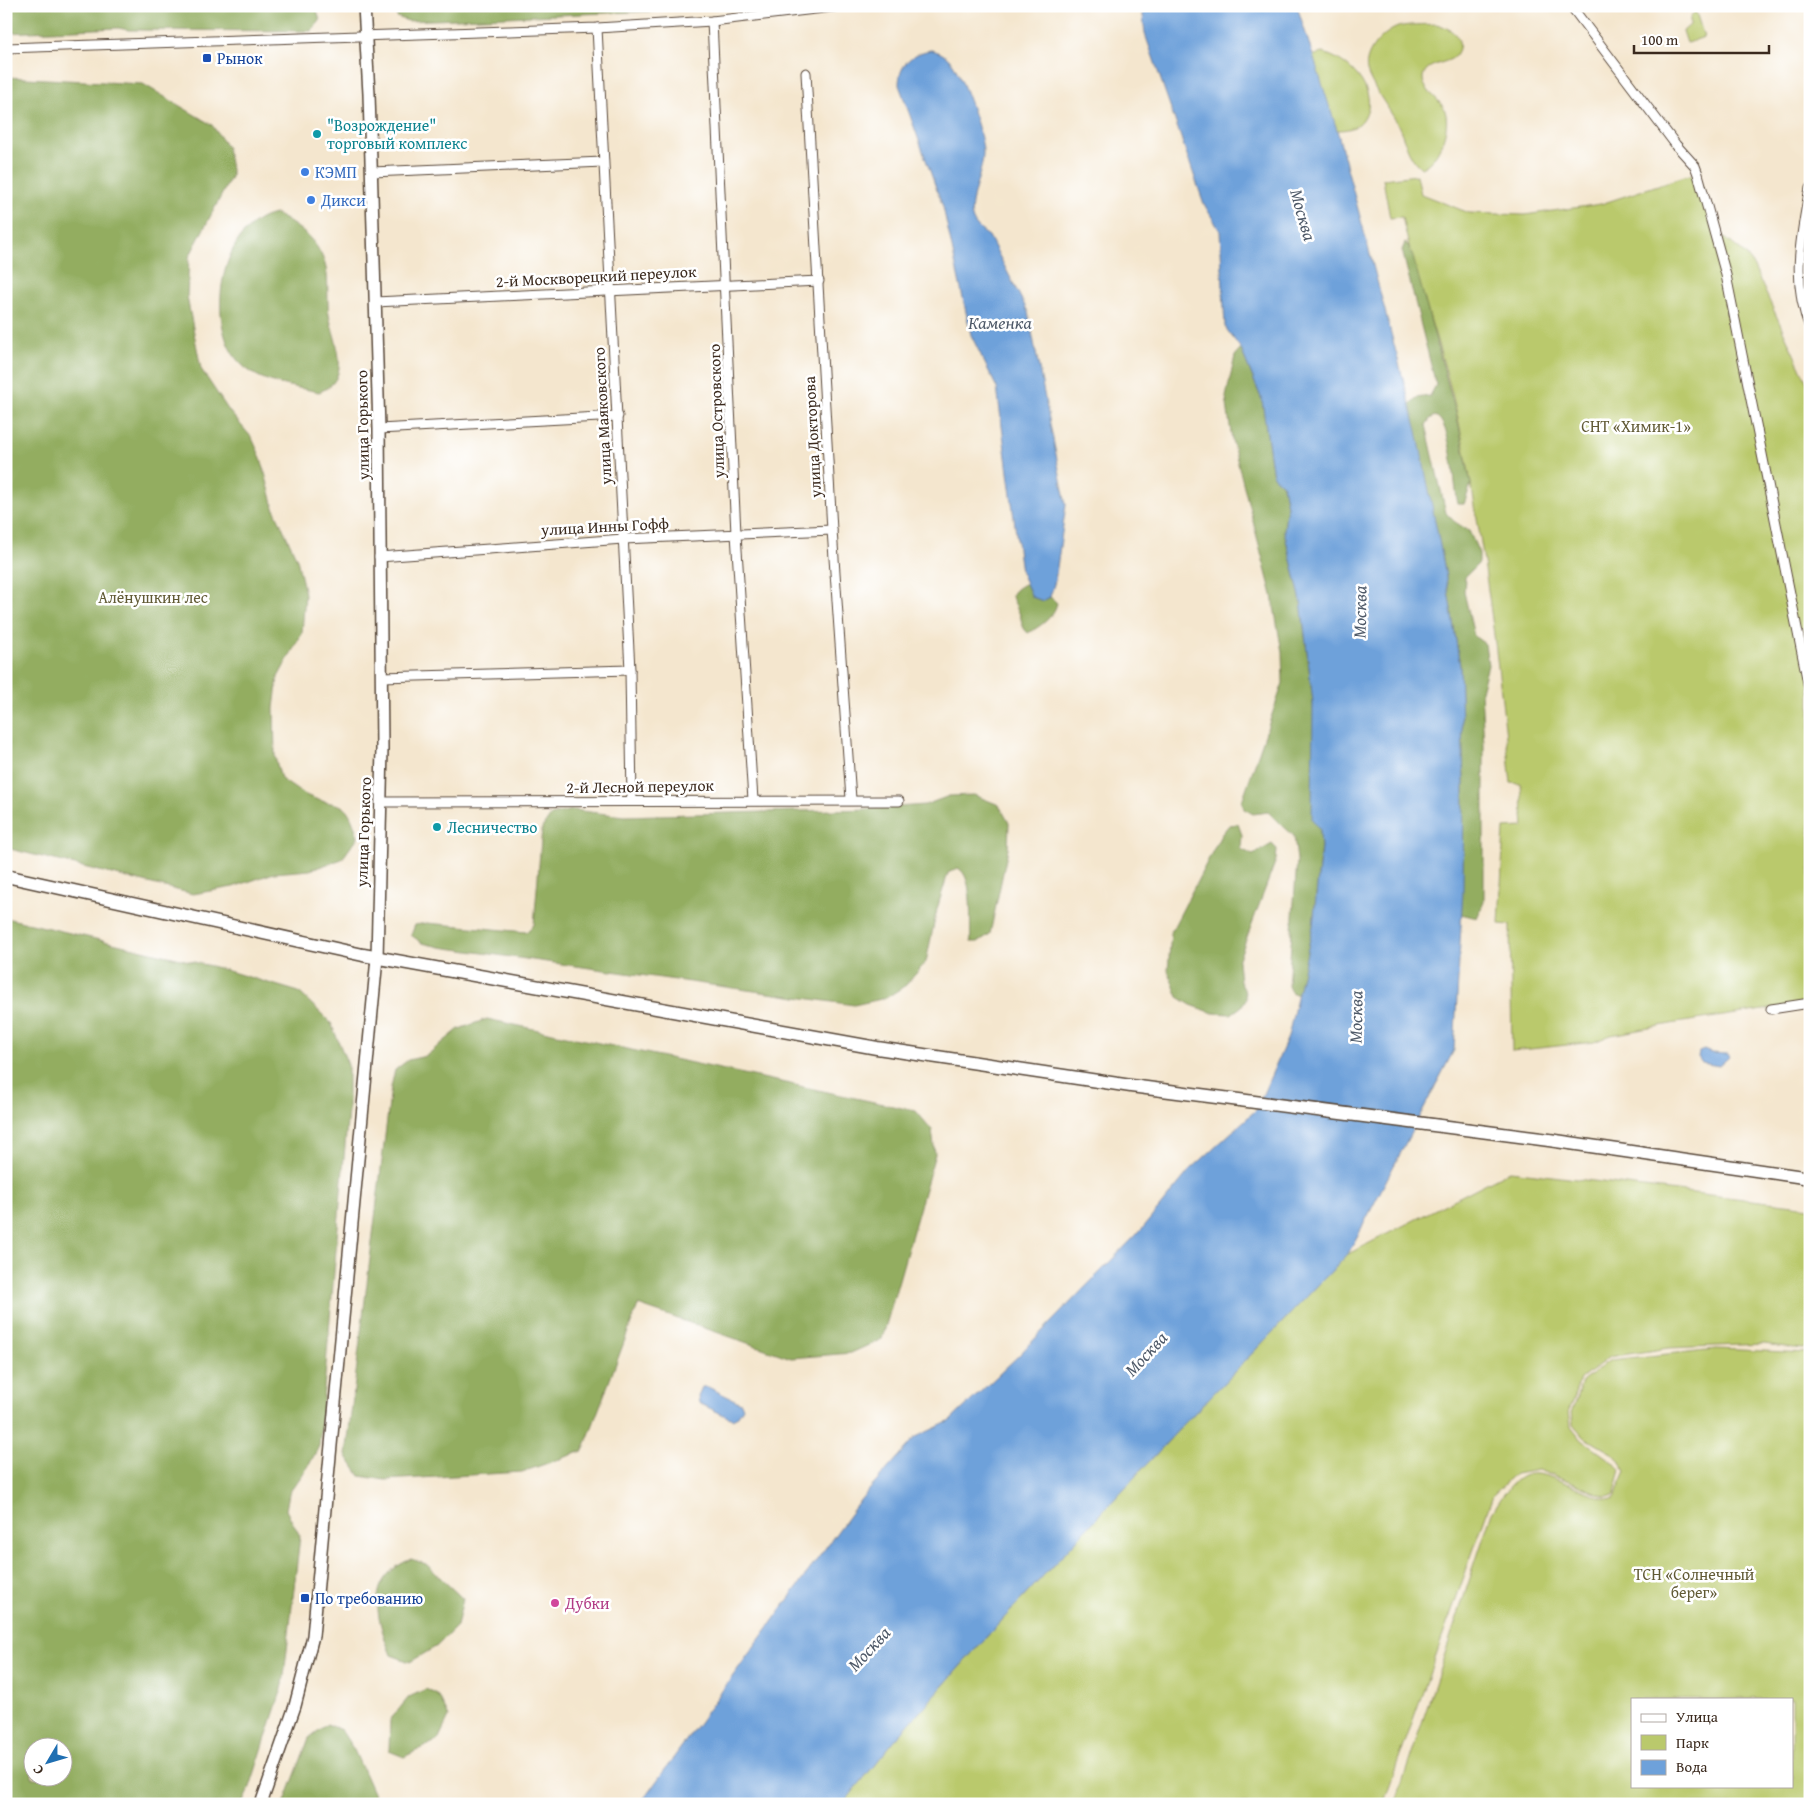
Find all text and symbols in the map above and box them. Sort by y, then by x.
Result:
scale bar [1634,22,1768,54]
text: 100 m [1641,29,1679,50]
place label: Рынок [217,46,263,70]
marker: Рынок [201,52,213,64]
place label: "Возрождение" торговый комплекс [327,113,467,155]
marker: "Возрождение" торговый комплекс [311,128,323,140]
place label: КЭМП [315,160,357,184]
marker: КЭМП [299,166,311,178]
water label: Москва [1283,186,1324,245]
place label: Дикси [320,188,366,212]
marker: Дикси [305,194,317,206]
street label: 2-й Москворецкий переулок [495,259,697,293]
water label: Каменка [968,309,1033,336]
street label: улица Островского [702,343,730,480]
street label: улица Маяковского [586,347,618,486]
street label: улица Горького [349,370,375,481]
street label: улица Докторова [797,375,827,499]
park label: СНТ «Химик-1» [1581,414,1691,438]
street label: улица Инны Гофф [539,511,670,541]
park label: Алёнушкин лес [98,585,208,609]
water label: Москва [1346,585,1373,639]
street label: 2-й Лесной переулок [566,773,715,799]
street label: улица Горького [349,776,377,889]
place label: Лесничество [447,815,537,839]
marker: Лесничество [431,821,443,833]
water label: Москва [1342,990,1369,1044]
water label: Москва [1118,1325,1174,1382]
park label: ТСН «Солнечный берег» [1634,1562,1755,1604]
place label: По требованию [315,1586,423,1610]
place label: Дубки [564,1591,610,1615]
marker: По требованию [299,1592,311,1604]
marker: Дубки [549,1597,561,1609]
water label: Москва [841,1620,897,1677]
legend [1631,1698,1794,1788]
text: Улица [1676,1706,1719,1727]
text: Парк [1676,1732,1709,1753]
north arrow [22,1738,72,1788]
text: Вода [1676,1756,1708,1777]
text: С [27,1761,48,1779]

